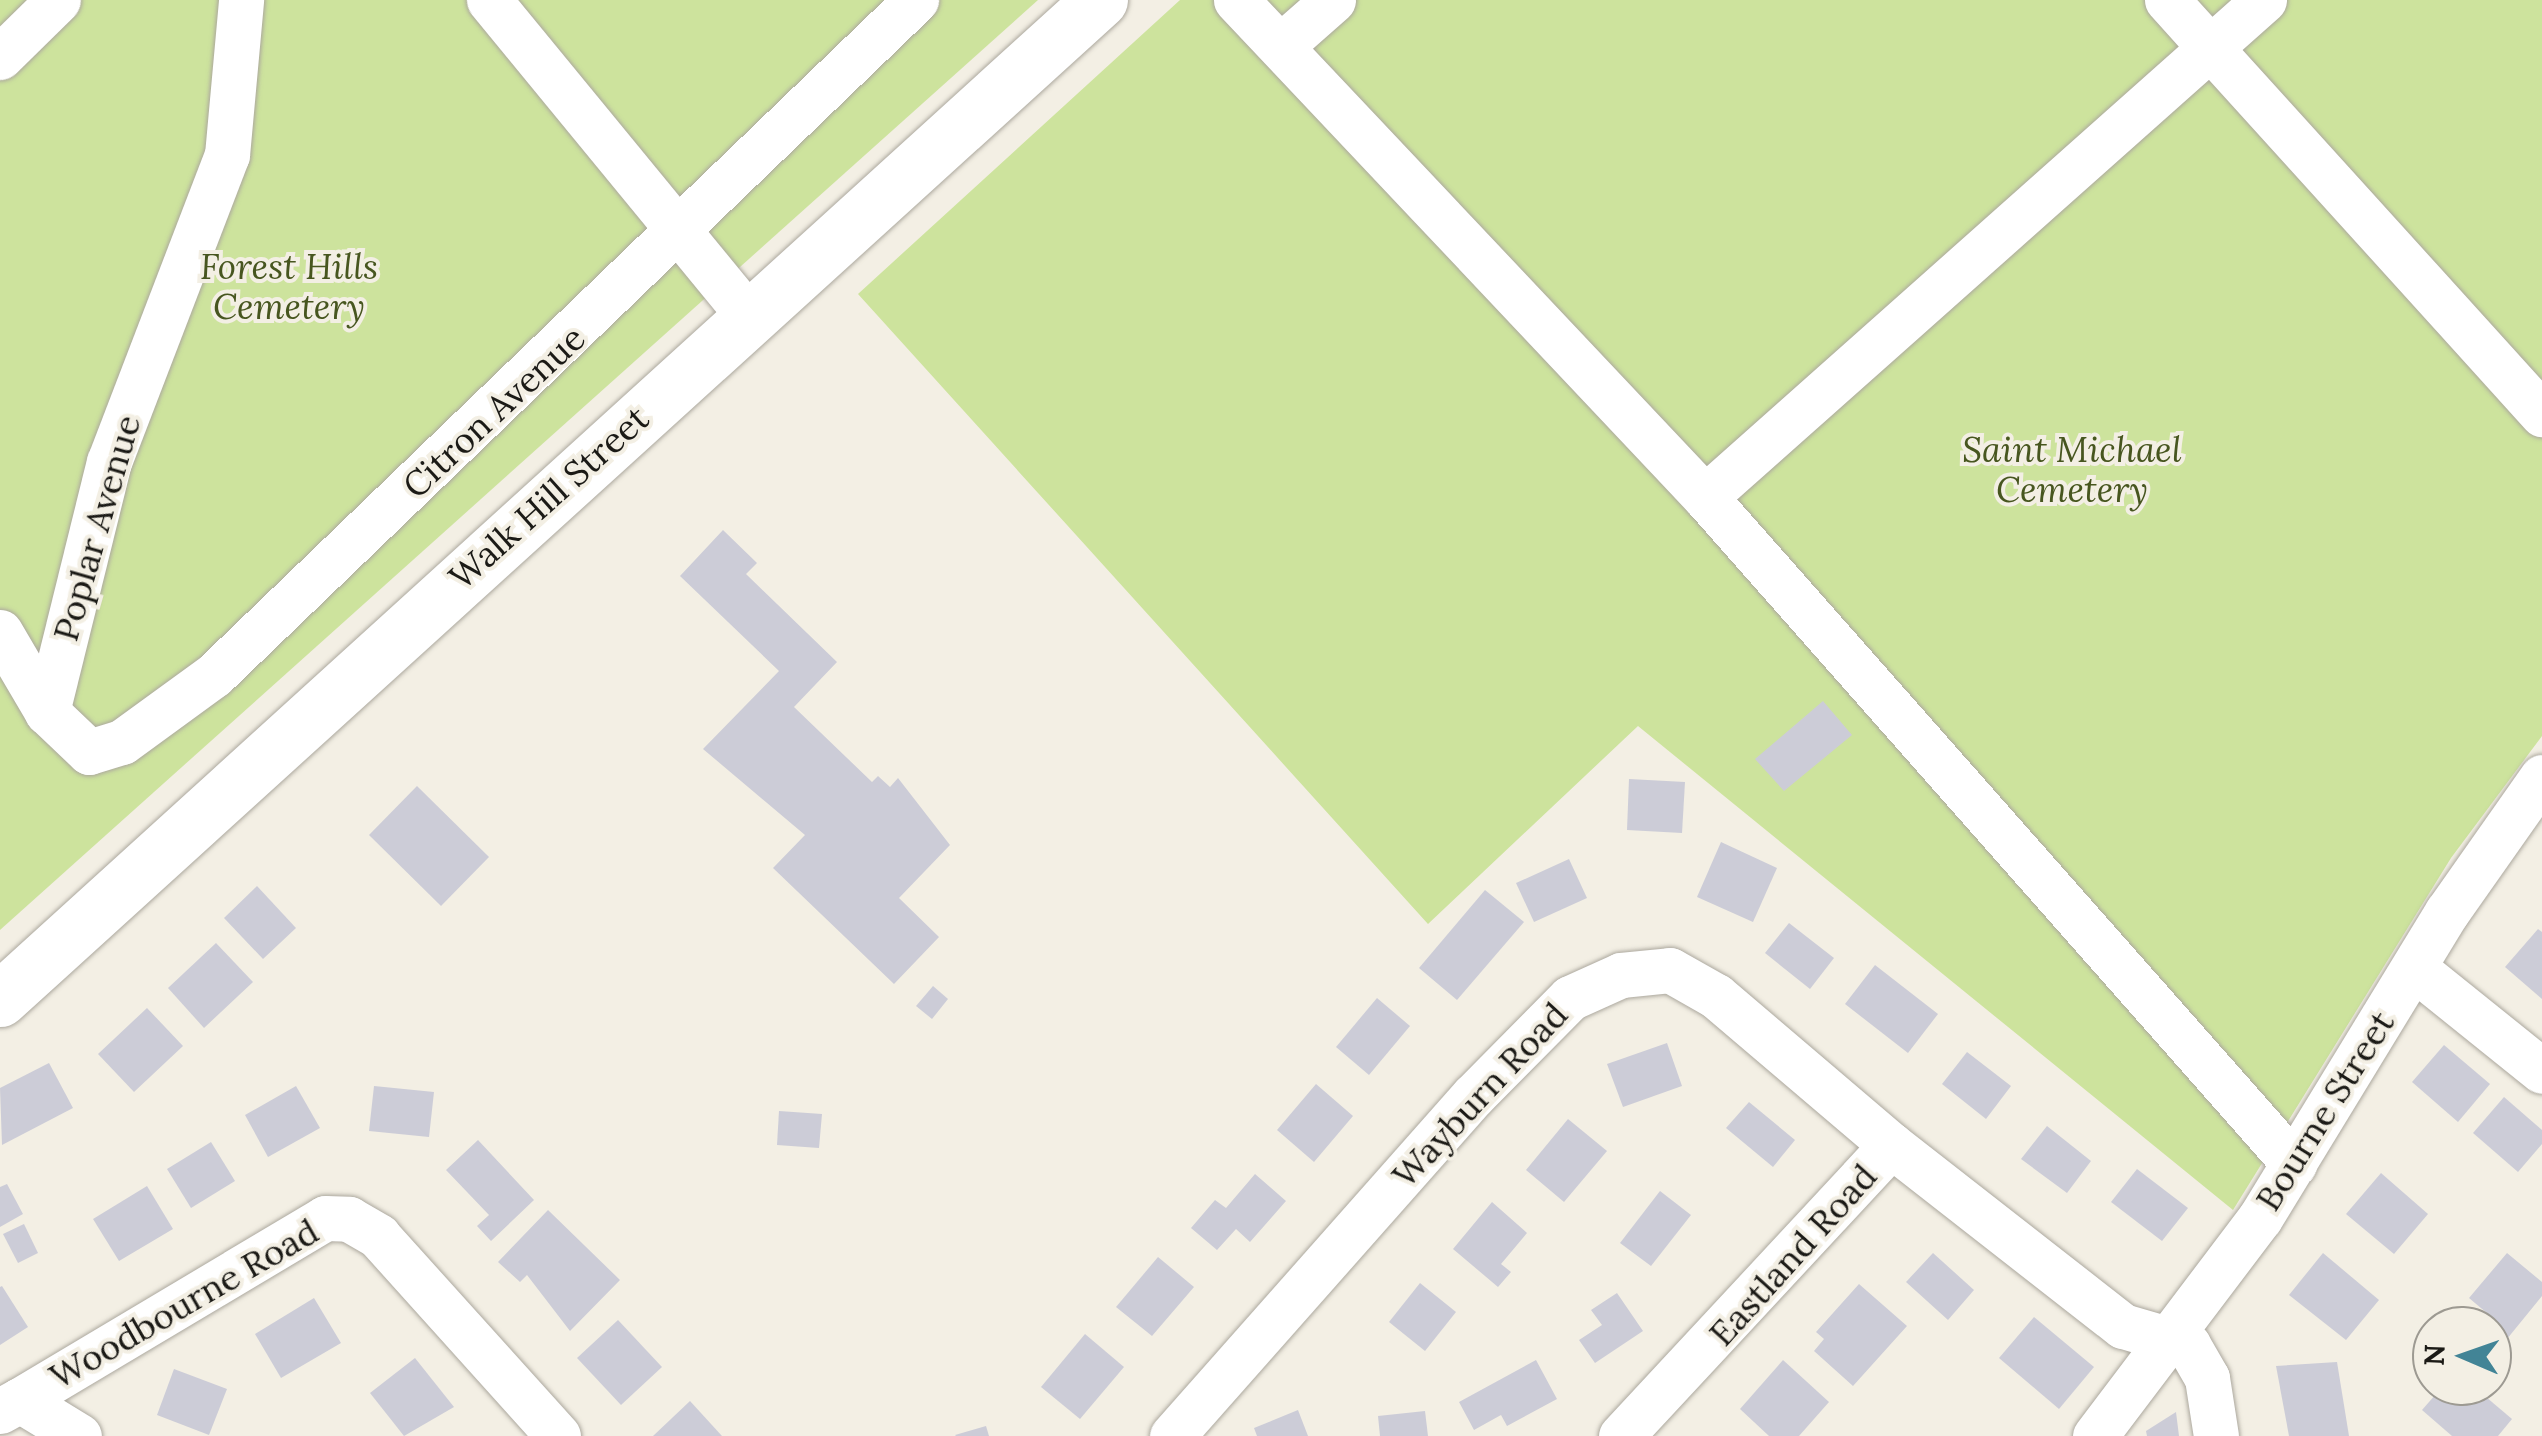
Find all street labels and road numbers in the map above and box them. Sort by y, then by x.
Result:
street label: Citron Avenue [394,317,594,507]
street label: Walk Hill Street [441,398,657,598]
street label: Poplar Avenue [45,410,149,646]
street label: Wayburn Road [1384,994,1576,1196]
street label: Bourne Street [2247,1004,2403,1218]
street label: Eastland Road [1701,1156,1885,1354]
street label: Woodbourne Road [42,1210,326,1398]

